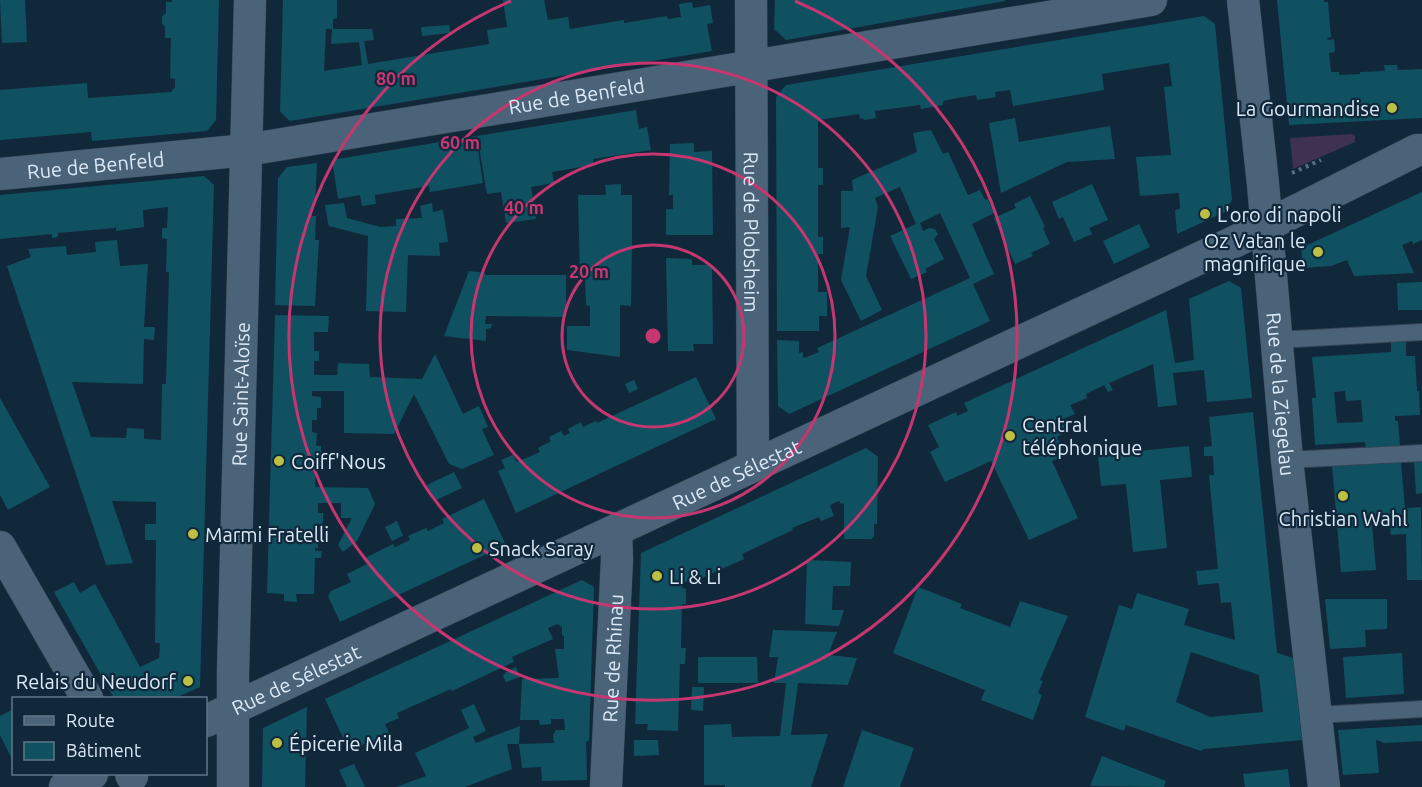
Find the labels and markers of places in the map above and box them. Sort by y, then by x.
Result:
place label: La Gourmandise [1236,97,1380,120]
marker: La Gourmandise [1385,101,1399,115]
place label: L'oro di napoli [1217,203,1342,226]
marker: L'oro di napoli [1198,207,1212,221]
place label: Oz Vatan le magnifique [1204,229,1306,275]
marker: Oz Vatan le magnifique [1311,245,1325,259]
centre of rings [643,326,663,346]
place label: Central téléphonique [1022,413,1142,459]
marker: Central téléphonique [1003,429,1017,443]
place label: Coiff'Nous [291,450,386,473]
marker: Coiff'Nous [272,454,286,468]
marker: Christian Wahl [1336,489,1350,503]
place label: Christian Wahl [1279,507,1407,530]
place label: Marmi Fratelli [205,523,329,546]
marker: Marmi Fratelli [186,527,200,541]
place label: Snack Saray [489,537,594,560]
marker: Snack Saray [470,541,484,555]
place label: Li & Li [669,565,721,588]
marker: Li & Li [650,569,664,583]
place label: Relais du Neudorf [16,670,176,693]
marker: Relais du Neudorf [181,674,195,688]
place label: Épicerie Mila [289,732,403,755]
marker: Épicerie Mila [270,736,284,750]

